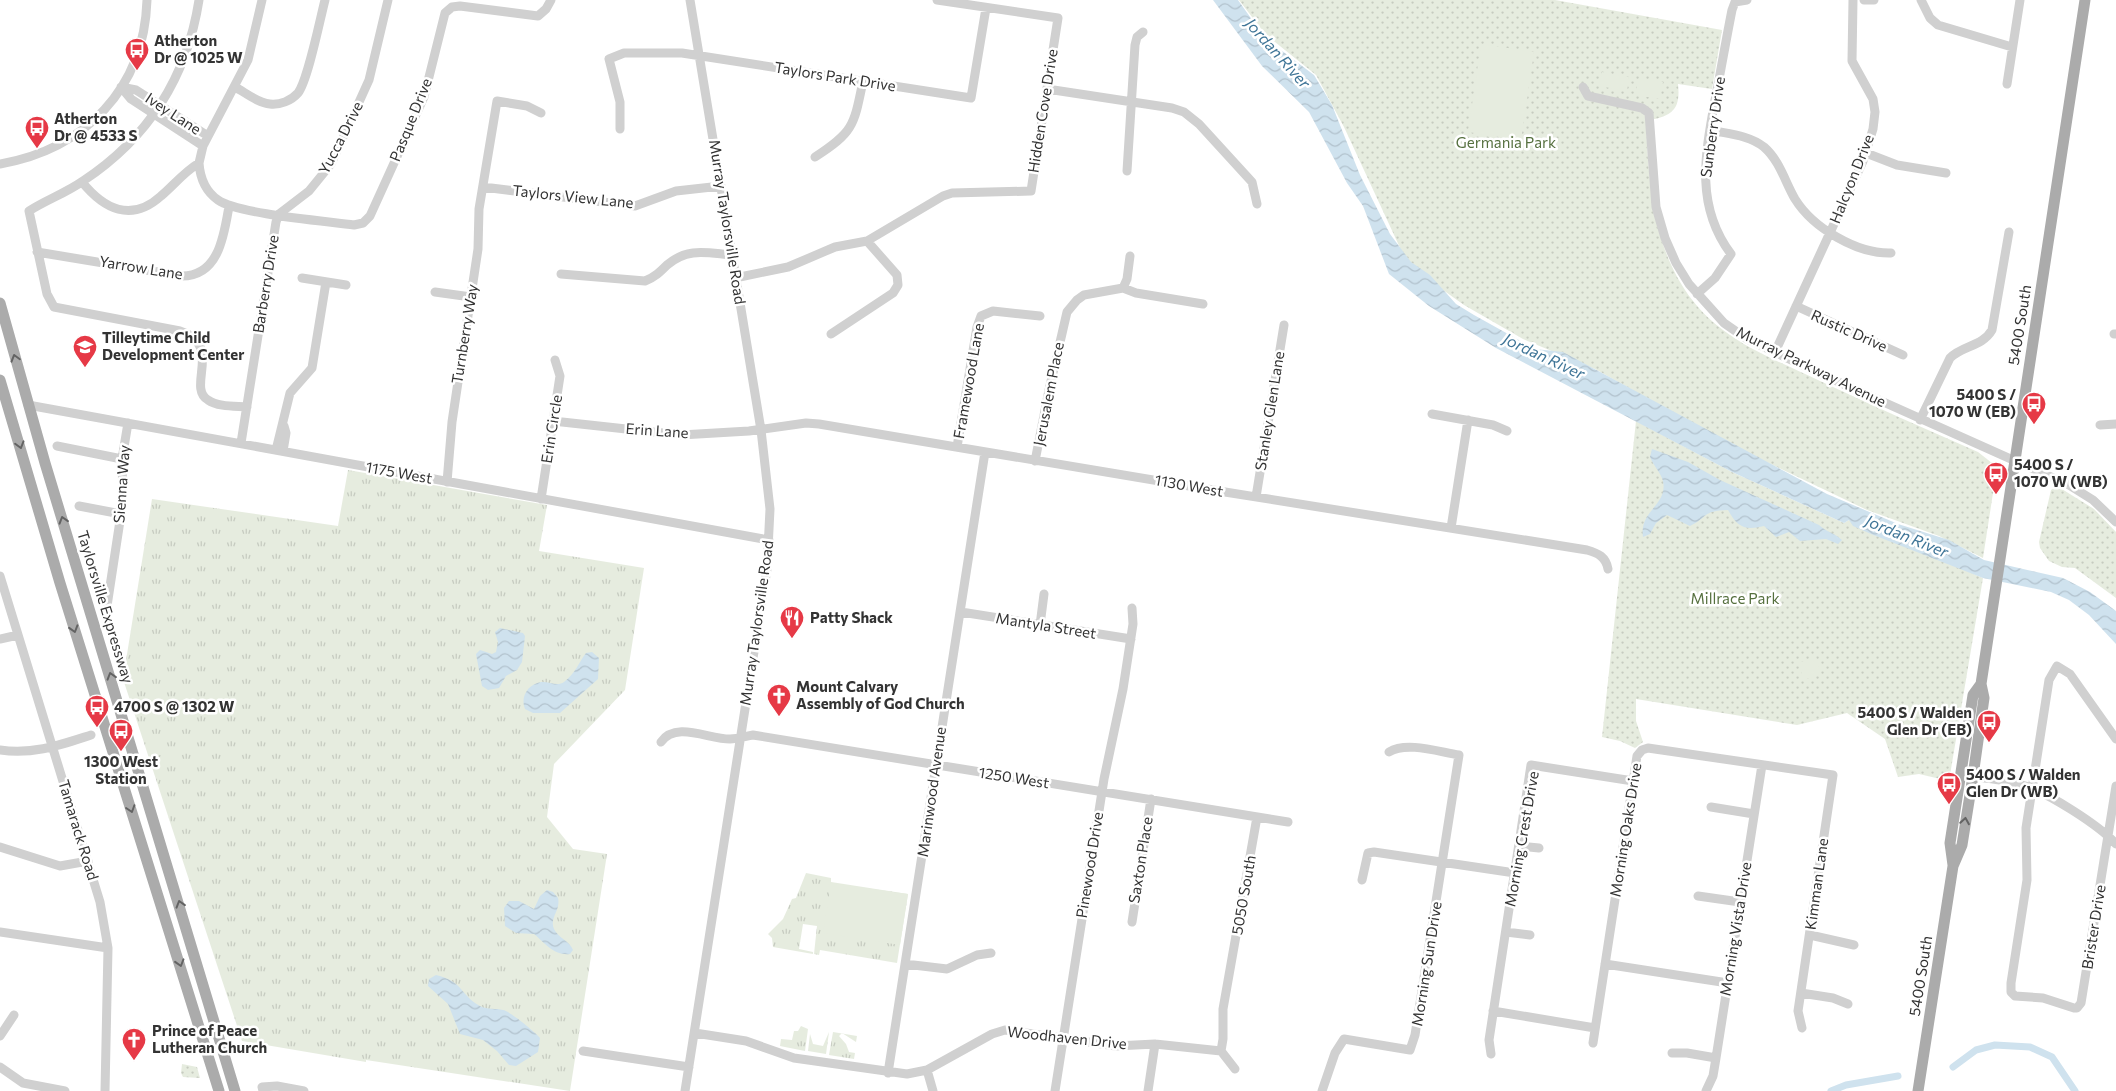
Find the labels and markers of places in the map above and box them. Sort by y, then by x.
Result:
place label: Atherton Dr @ 1025 W [154,31,243,66]
bus stop icon: Atherton Dr @ 1025 W [124,37,150,71]
place label: Atherton Dr @ 4533 S [54,109,138,144]
bus stop icon: Atherton Dr @ 4533 S [24,115,50,149]
place label: Tilleytime Child Development Center [102,328,244,363]
school or university icon: Tilleytime Child Development Center [72,334,98,368]
place label: 5400 S / 1070 W (EB) [1929,385,2016,420]
bus stop icon: 5400 S / 1070 W (EB) [2021,391,2047,425]
place label: 5400 S / 1070 W (WB) [2014,455,2108,490]
bus stop icon: 5400 S / 1070 W (WB) [1983,461,2009,495]
restaurant icon: Patty Shack [779,605,805,639]
place label: Patty Shack [810,608,893,626]
place label: Mount Calvary Assembly of God Church [796,677,965,712]
church icon: Mount Calvary Assembly of God Church [766,683,792,717]
bus stop icon: 4700 S @ 1302 W [84,694,110,728]
place label: 4700 S @ 1302 W [114,697,235,715]
place label: 5400 S / Walden Glen Dr (EB) [1858,703,1972,738]
bus stop icon: 5400 S / Walden Glen Dr (EB) [1976,709,2002,743]
bus stop icon: 1300 West Station [108,718,134,752]
place label: 1300 West Station [84,752,158,787]
place label: 5400 S / Walden Glen Dr (WB) [1966,765,2081,800]
bus stop icon: 5400 S / Walden Glen Dr (WB) [1936,771,1962,805]
place label: Prince of Peace Lutheran Church [152,1021,267,1056]
church icon: Prince of Peace Lutheran Church [121,1027,147,1061]

